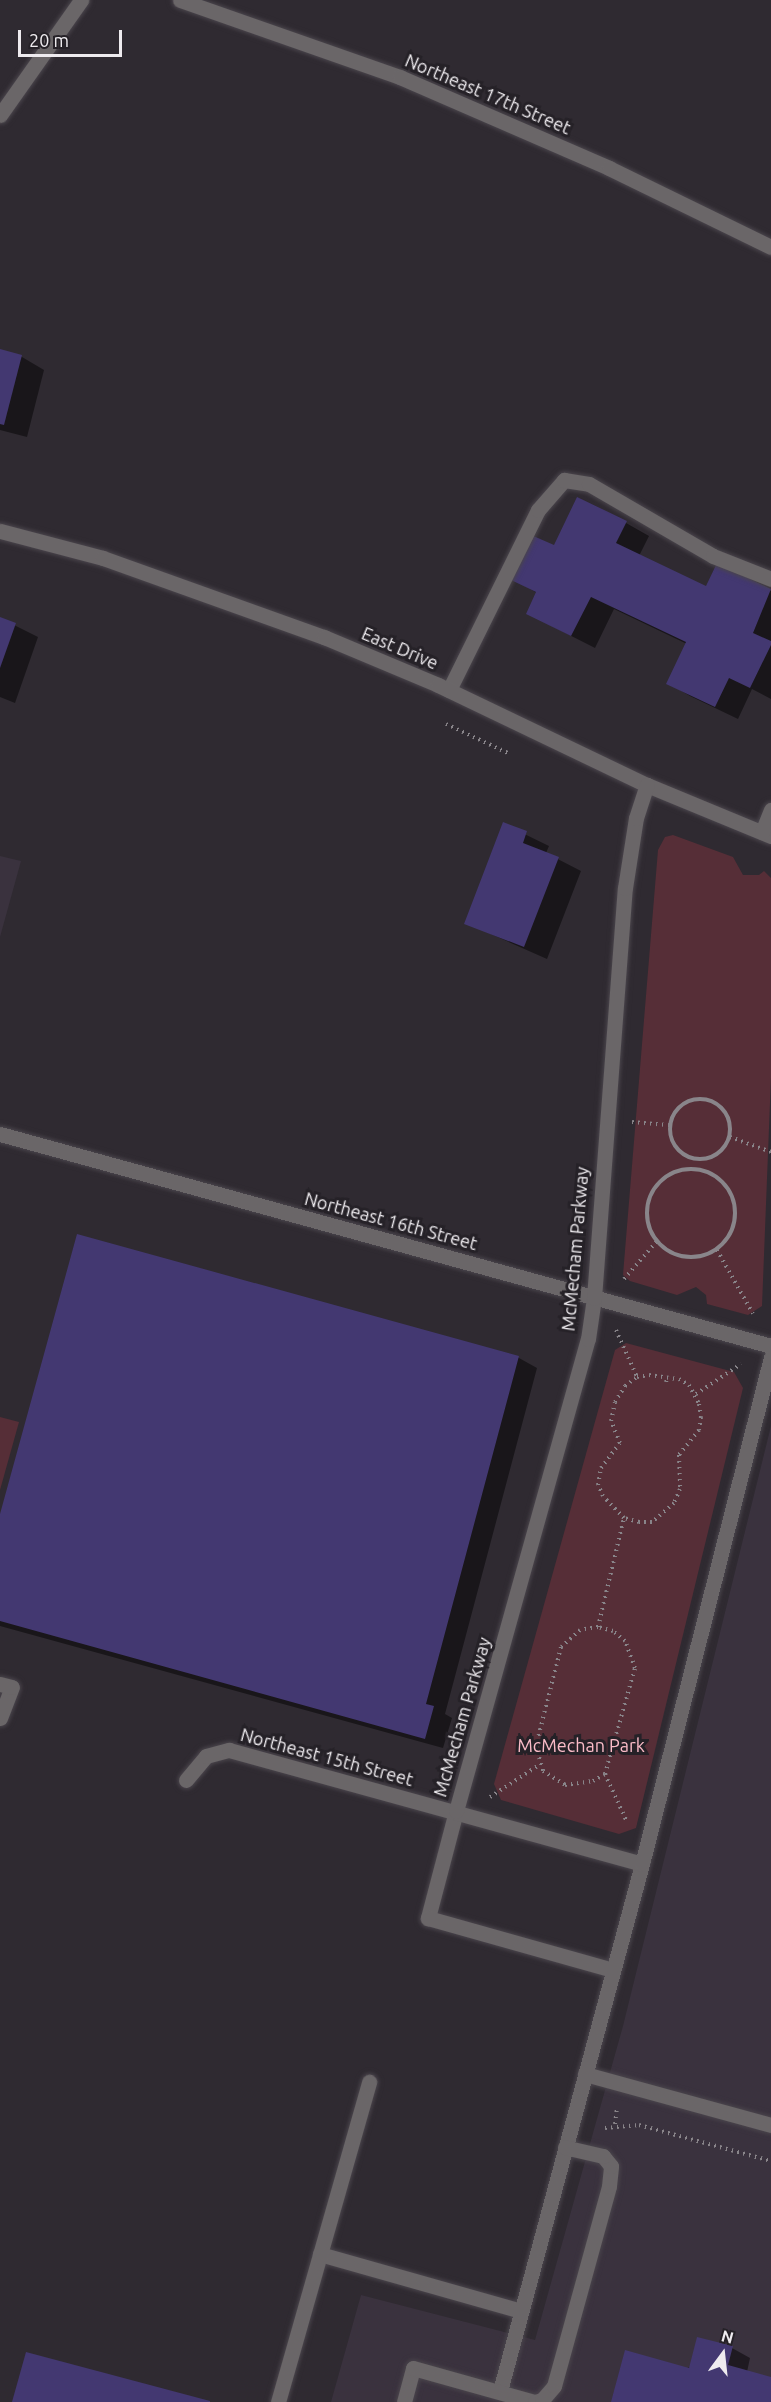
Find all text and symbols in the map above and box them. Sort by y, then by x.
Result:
scale bar [21,18,124,56]
text: 20 m [29,30,69,50]
street label: Northeast 17th Street [402,49,574,139]
street label: East Drive [359,622,441,674]
street label: McMecham Parkway [557,1166,593,1332]
street label: Northeast 16th Street [302,1188,480,1254]
street label: McMecham Parkway [429,1635,495,1799]
street label: Northeast 15th Street [238,1724,416,1790]
park label: McMechan Park [517,1734,645,1756]
north arrow [693,2324,753,2384]
text: N [720,2326,736,2347]

